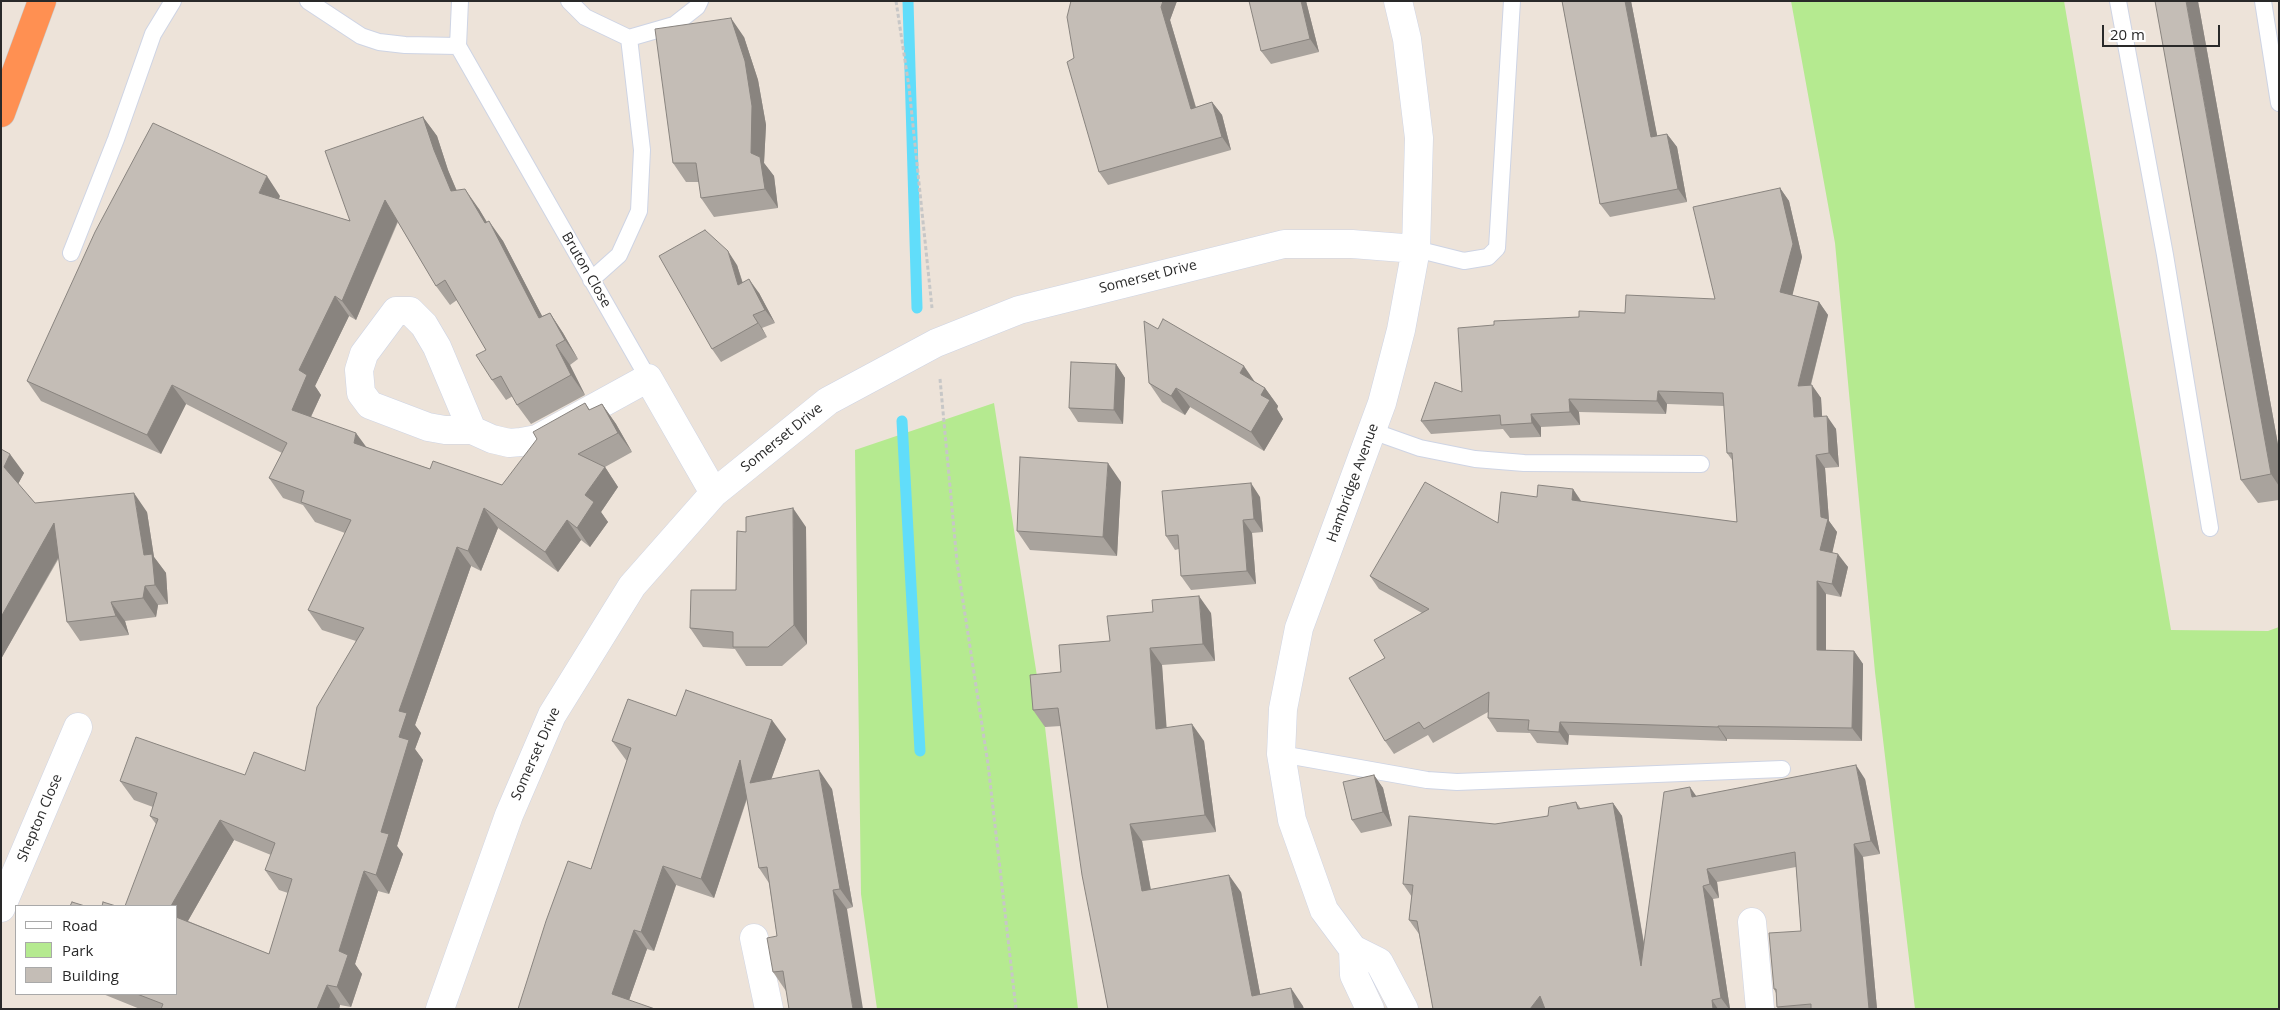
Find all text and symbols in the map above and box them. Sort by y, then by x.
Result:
scale bar [2105,15,2222,47]
text: 20 m [2110,24,2145,44]
street label: Bruton Close [558,229,614,311]
street label: Somerset Drive [1097,257,1199,297]
street label: Somerset Drive [738,400,826,476]
street label: Hambridge Avenue [1324,421,1382,545]
street label: Somerset Drive [508,705,564,803]
street label: Shepton Close [14,772,66,864]
legend [15,905,178,995]
text: Road [62,915,98,935]
text: Park [62,940,93,960]
text: Building [62,965,119,985]

